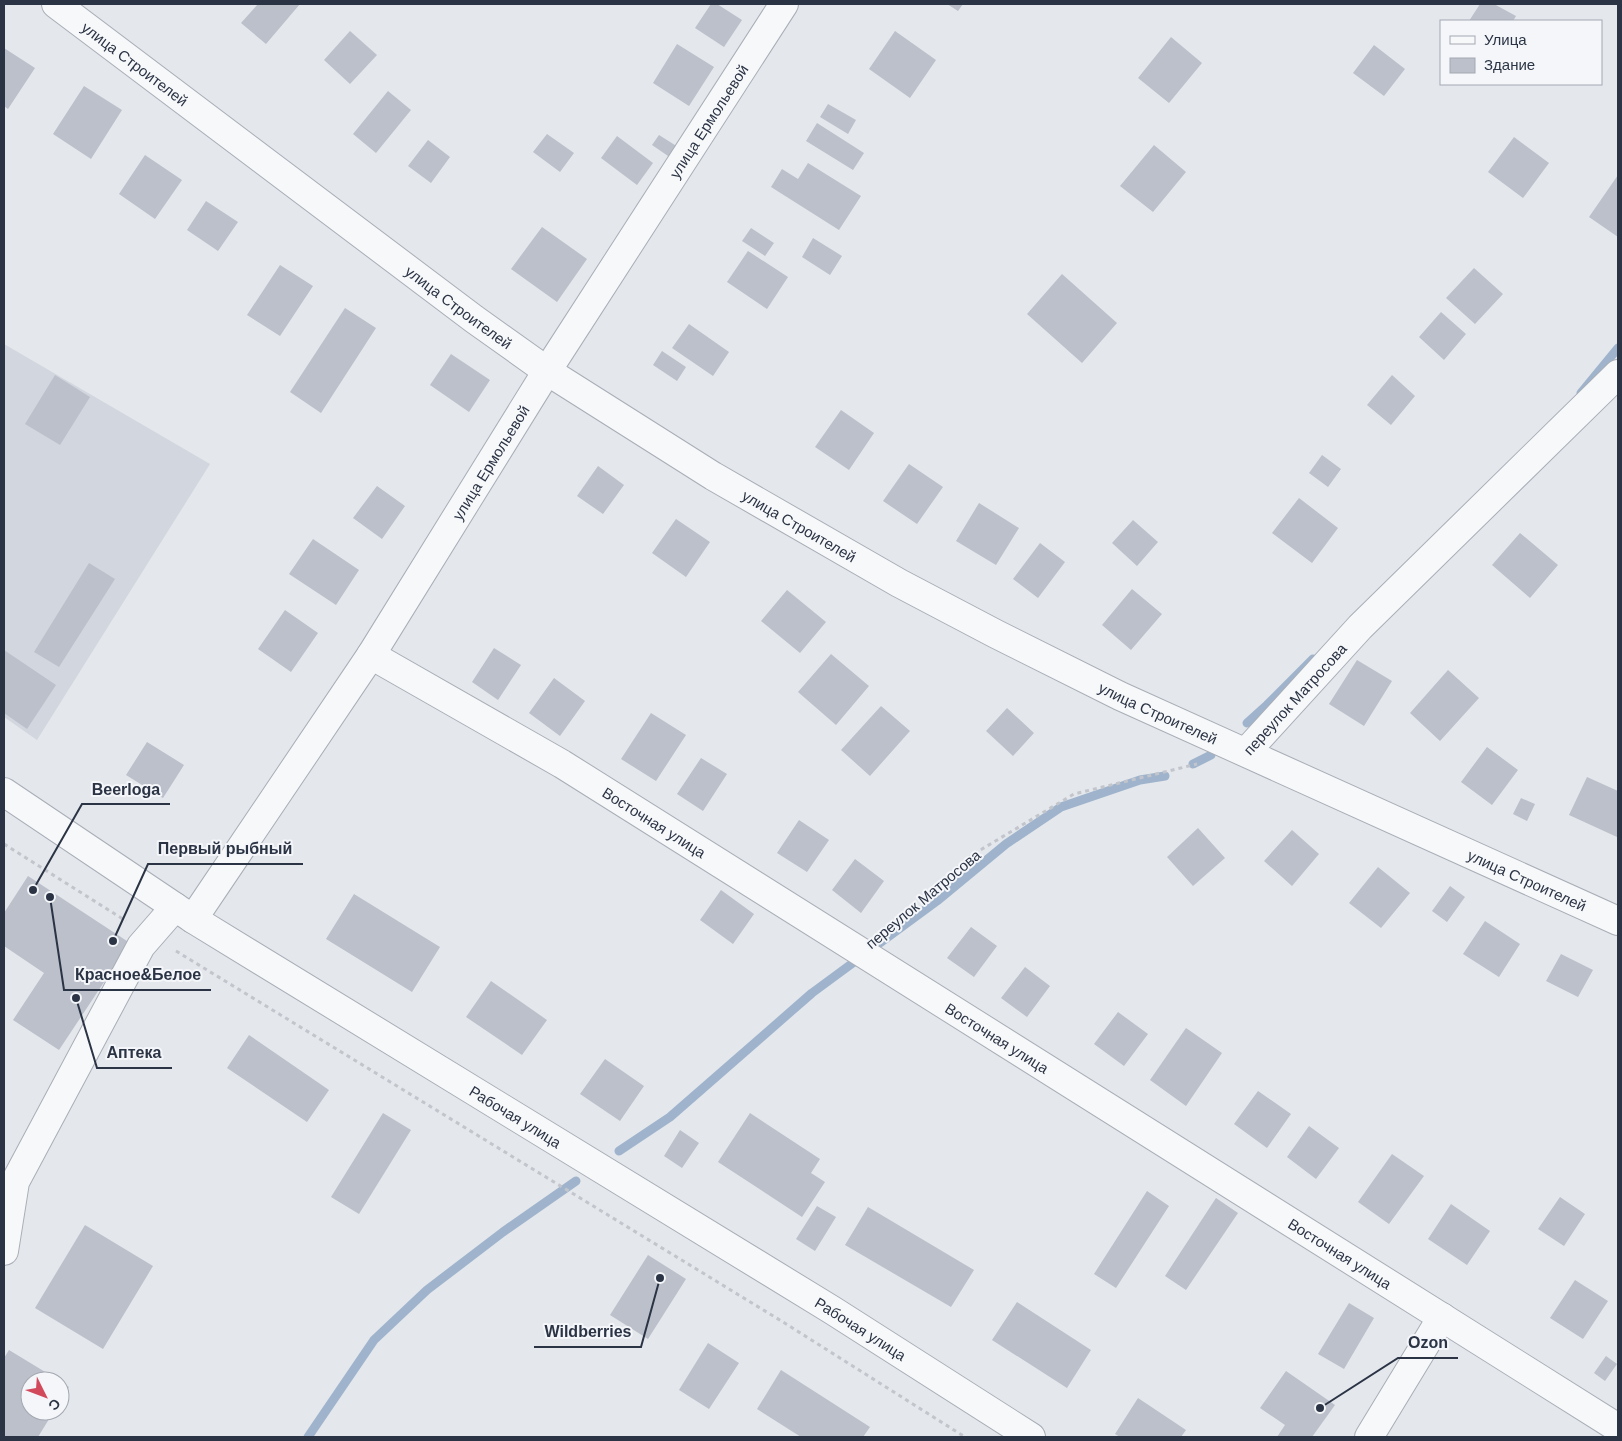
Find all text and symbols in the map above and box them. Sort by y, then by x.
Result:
street label: улица Строителей [79,18,191,109]
legend [1440,20,1602,85]
text: Улица [1484,31,1527,48]
text: Здание [1484,56,1535,73]
street label: улица Ермольевой [666,61,751,181]
street label: улица Строителей [402,262,515,352]
street label: улица Ермольевой [448,402,532,523]
street label: улица Строителей [739,486,859,565]
street label: переулок Матросова [1240,639,1350,758]
street label: улица Строителей [1096,678,1220,747]
callout: Beerloga [82,773,170,804]
text: Beerloga [92,781,160,798]
street label: Восточная улица [600,783,710,861]
callout: Первый рыбный [148,833,303,864]
text: Первый рыбный [158,840,292,857]
street label: переулок Матросова [862,846,984,952]
street label: улица Строителей [1465,846,1589,914]
callout: Красное&Белое [64,959,211,990]
text: Красное&Белое [75,966,201,983]
street label: Восточная улица [942,999,1052,1077]
callout: Аптека [97,1037,172,1068]
text: Аптека [107,1044,162,1061]
street label: Рабочая улица [467,1082,565,1151]
street label: Восточная улица [1285,1214,1395,1292]
street label: Рабочая улица [812,1293,910,1364]
callout: Wildberries [534,1316,641,1347]
text: Wildberries [545,1323,632,1340]
callout: Ozon [1398,1327,1458,1358]
text: Ozon [1408,1334,1448,1351]
north arrow [20,1371,70,1421]
text: С [45,1396,64,1414]

